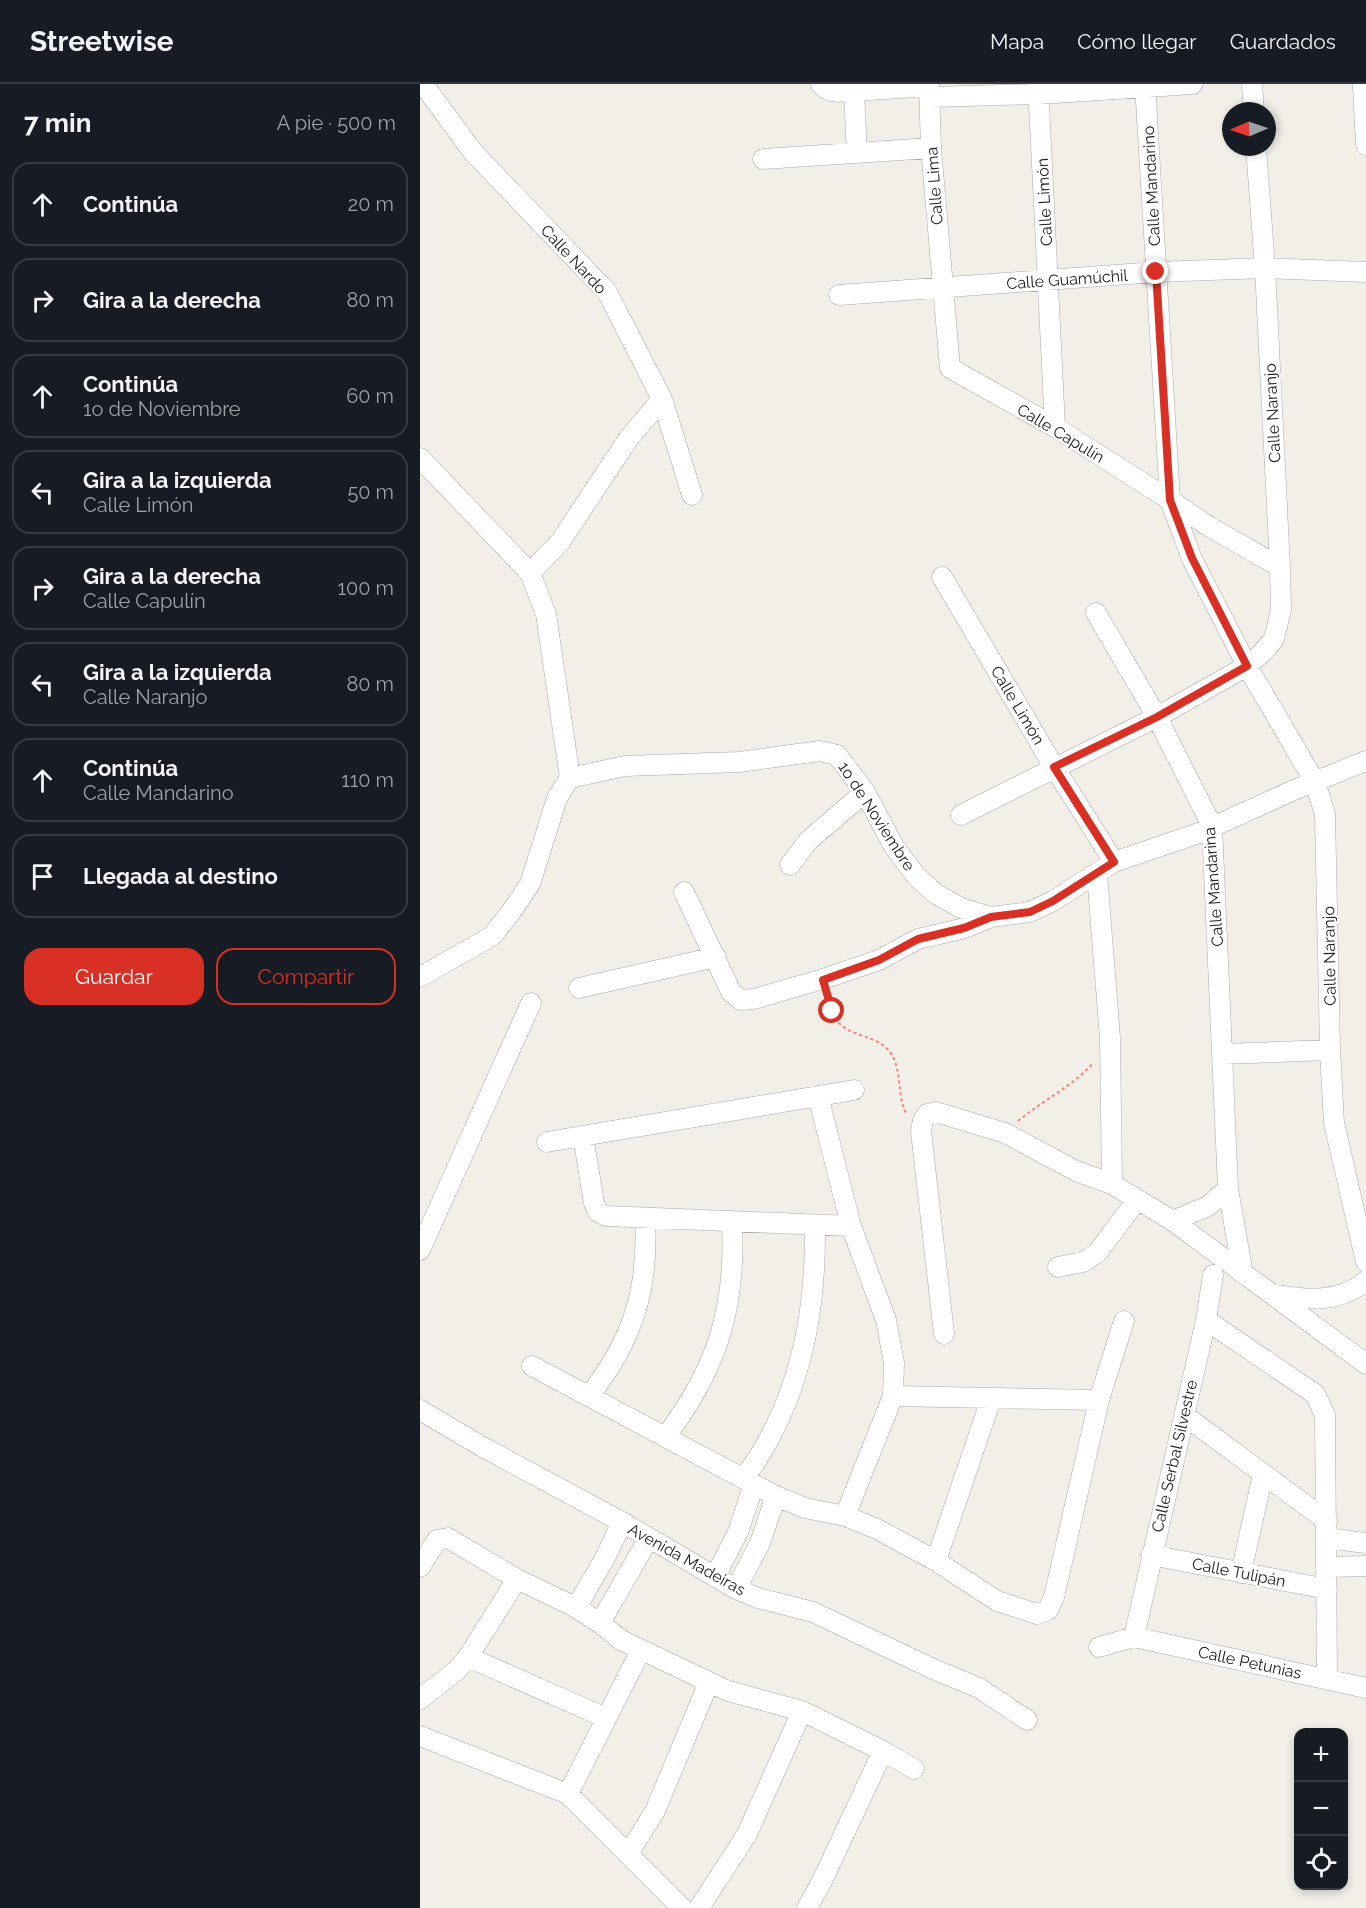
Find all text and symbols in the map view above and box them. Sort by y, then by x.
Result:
text: Streetwise [30,25,174,58]
text: Mapa [990,29,1044,54]
text: Cómo llegar [1077,29,1197,54]
text: Guardados [1230,29,1336,54]
north arrow [1222,102,1276,156]
text: 7 min [24,108,91,138]
text: A pie · 500 m [277,111,396,135]
street label: Calle Mandarino [1139,125,1164,247]
street label: Calle Lima [922,146,947,226]
street label: Calle Limón [1033,157,1056,247]
icon: ahead [26,188,59,221]
text: Continúa [83,191,178,217]
text: 20 m [348,192,394,216]
street label: Calle Nardo [537,221,610,298]
route end [1142,258,1168,284]
street label: Calle Guamúchil [1006,266,1129,293]
icon: right [26,284,59,317]
text: Gira a la derecha [83,287,261,313]
text: 80 m [346,288,394,312]
street label: Calle Naranjo [1260,363,1285,463]
text: Continúa [83,371,178,397]
icon: ahead [26,380,59,413]
text: 60 m [346,384,394,408]
text: 1o de Noviembre [83,397,241,421]
street label: Calle Capulín [1014,400,1108,467]
text: Gira a la izquierda [83,467,272,493]
icon: left [26,476,59,509]
text: 50 m [347,480,394,504]
text: Calle Limón [83,493,193,517]
text: Gira a la derecha [83,563,261,589]
icon: right [26,572,59,605]
text: 100 m [337,576,394,600]
text: Calle Capulín [83,589,206,613]
text: Gira a la izquierda [83,659,272,685]
street label: Calle Limón [987,663,1048,748]
icon: left [26,668,59,701]
text: 80 m [346,672,394,696]
text: Calle Naranjo [83,685,208,709]
text: Continúa [83,755,178,781]
street label: 1o de Noviembre [834,758,919,874]
icon: ahead [26,764,59,797]
text: 110 m [341,768,394,792]
text: Calle Mandarino [83,781,234,805]
street label: Calle Mandarina [1200,827,1227,947]
icon: arrive [26,860,59,893]
text: Llegada al destino [83,863,278,889]
street label: Calle Naranjo [1319,906,1340,1006]
button: Guardar [24,948,204,1005]
button: Compartir [216,948,396,1005]
route start [818,997,844,1023]
street label: Calle Serbal Silvestre [1148,1378,1201,1534]
street label: Avenida Madeiras [625,1519,749,1600]
street label: Calle Tulipán [1190,1554,1287,1591]
street label: Calle Petunias [1197,1642,1304,1683]
map controls [1294,1728,1348,1890]
button: + [1294,1728,1348,1782]
button: − [1294,1782,1348,1836]
button: locate [1294,1836,1348,1890]

